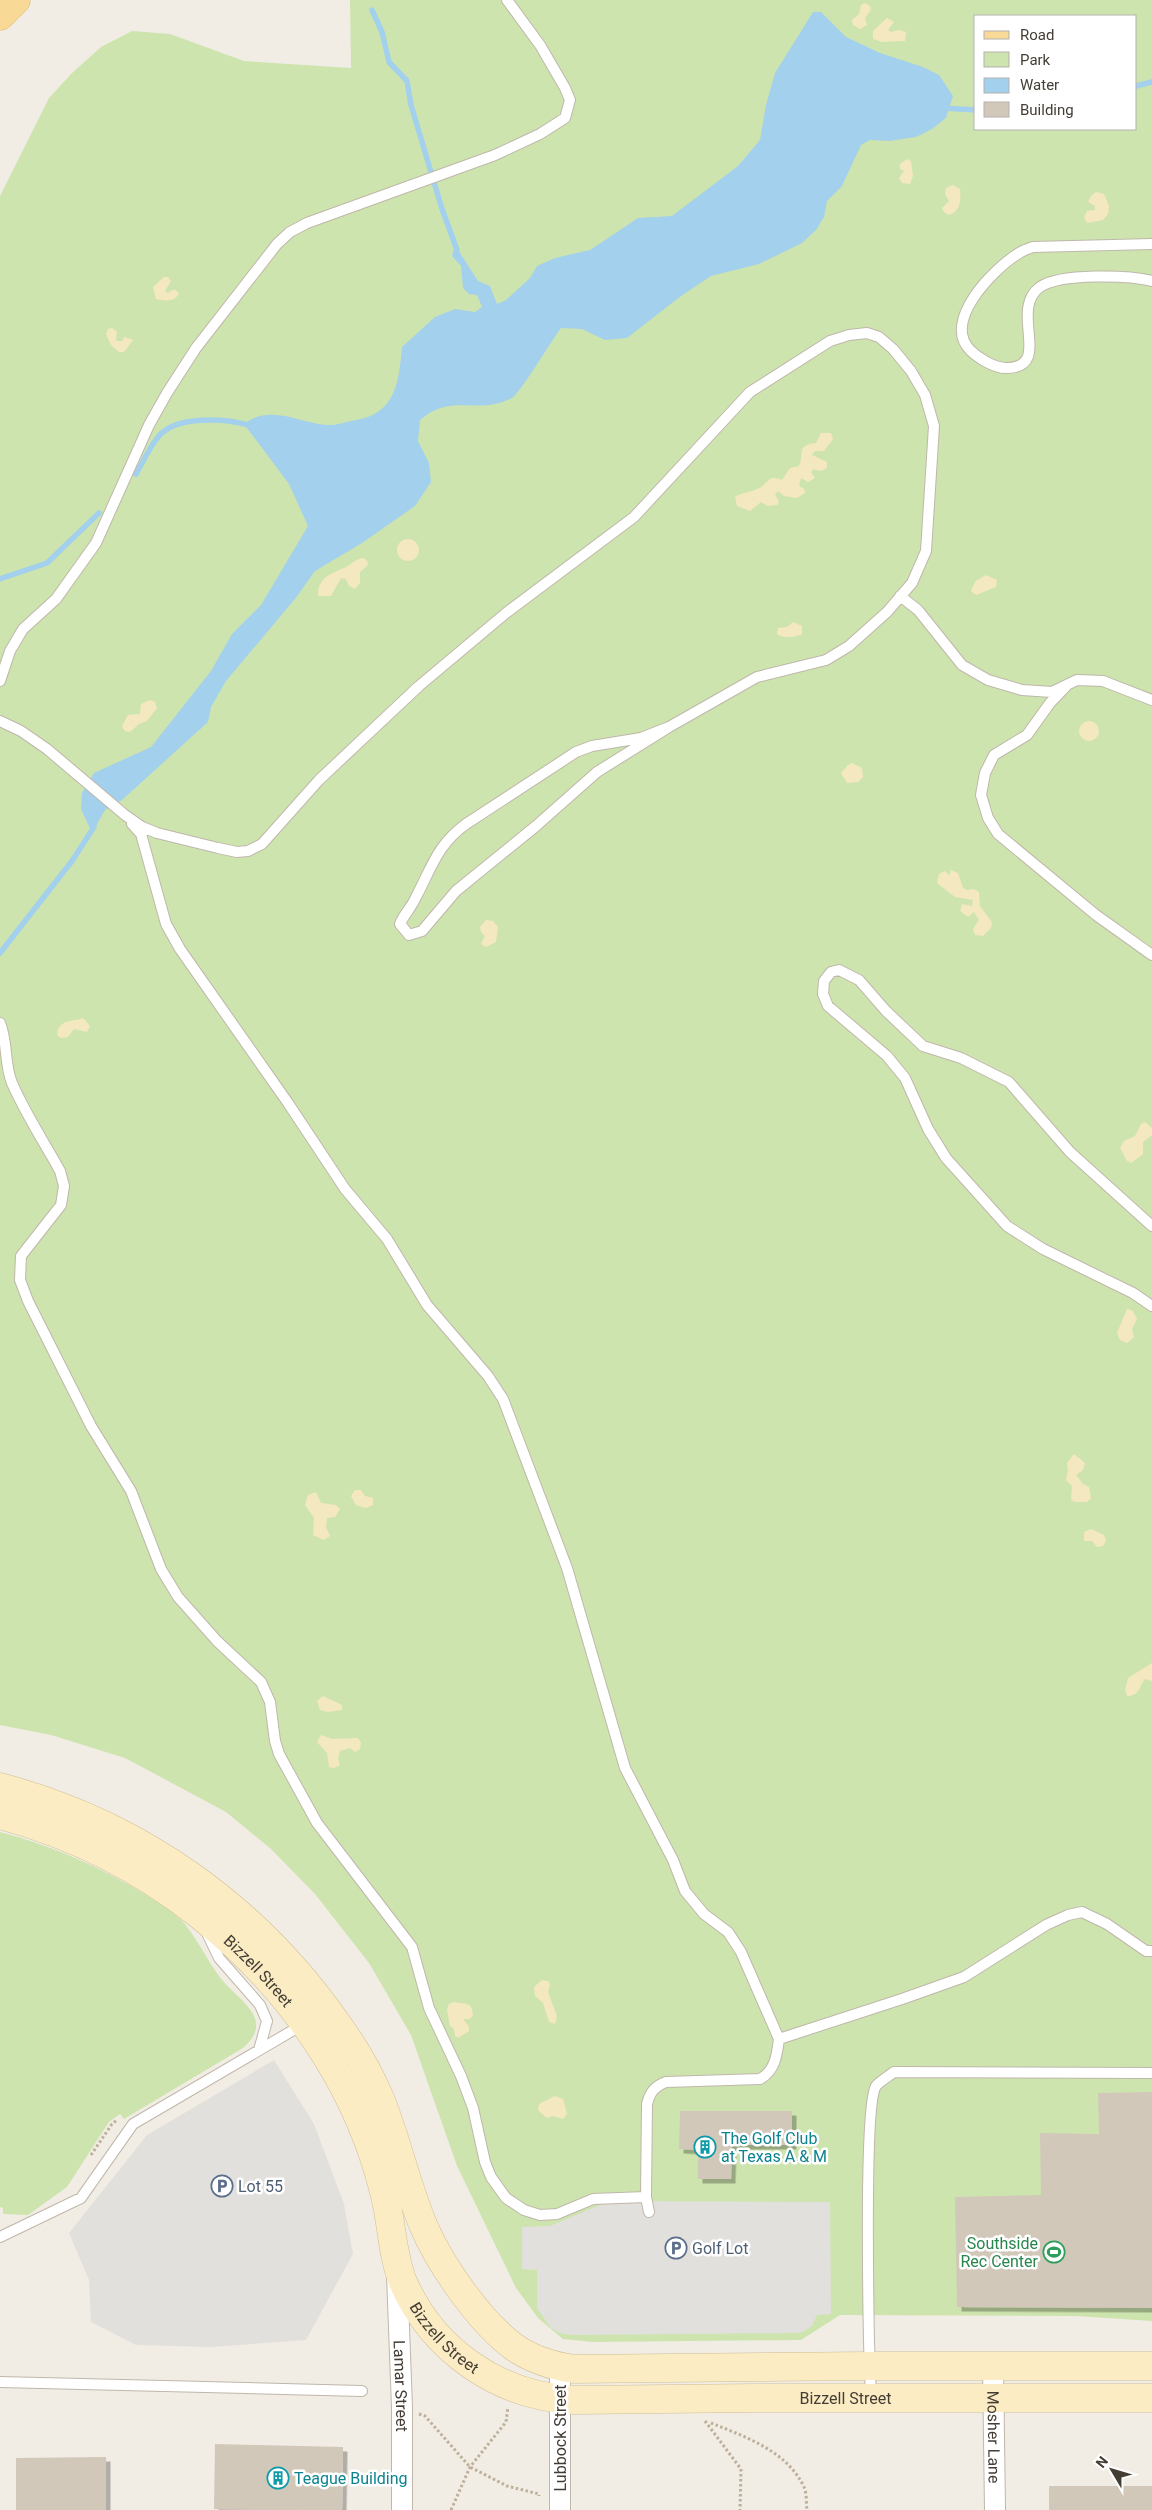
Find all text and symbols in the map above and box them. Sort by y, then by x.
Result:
legend [974,15,1137,130]
text: Road [1020,26,1054,44]
text: Park [1020,51,1051,69]
text: Water [1020,76,1059,94]
text: Building [1020,101,1074,119]
street label: Bizzell Street [220,1931,297,2011]
place label: The Golf Club at Texas A & M [721,2129,827,2166]
building icon: The Golf Club at Texas A & M [693,2135,717,2159]
parking icon: Lot 55 [210,2174,234,2198]
place label: Lot 55 [238,2177,283,2196]
place label: Southside Rec Center [960,2234,1039,2271]
parking icon: Golf Lot [664,2236,688,2260]
place label: Golf Lot [692,2239,748,2258]
sports icon: Southside Rec Center [1042,2240,1066,2264]
street label: Bizzell Street [406,2299,482,2378]
street label: Lamar Street [389,2340,411,2432]
street label: Lubbock Street [551,2385,570,2491]
street label: Bizzell Street [799,2389,892,2408]
street label: Mosher Lane [983,2391,1004,2483]
north arrow [1087,2445,1137,2495]
text: N [1092,2453,1111,2471]
building icon: Teague Building [266,2466,290,2490]
place label: Teague Building [294,2469,408,2488]

